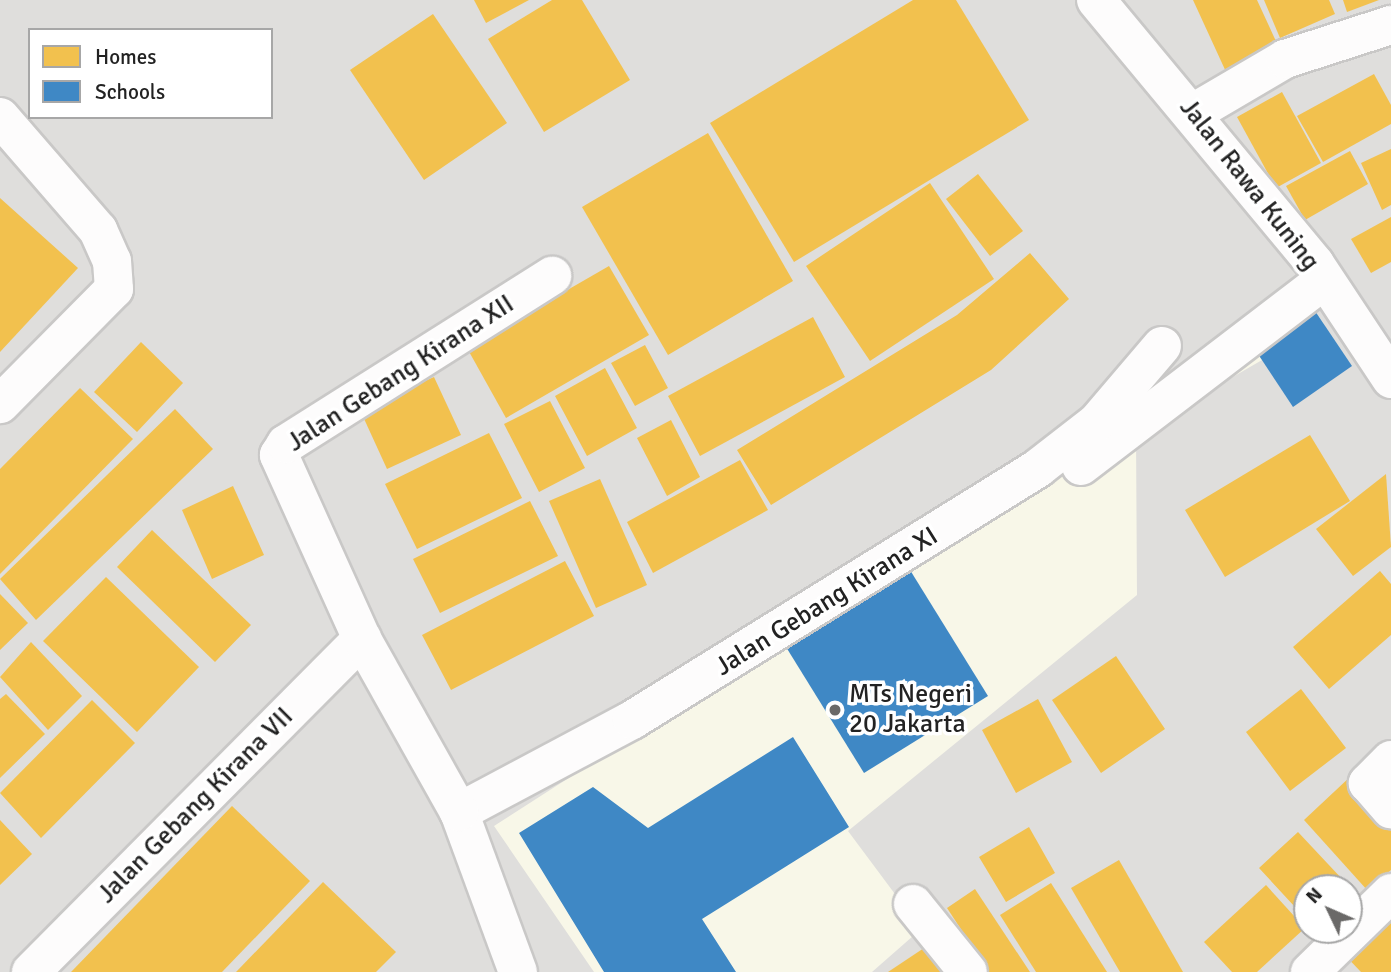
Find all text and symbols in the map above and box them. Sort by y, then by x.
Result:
legend [28,28,273,119]
text: Homes [95,44,157,70]
text: Schools [95,79,165,105]
street label: Jalan Rawa Kuning [1172,93,1326,277]
street label: Jalan Gebang Kirana XII [282,289,520,459]
street label: Jalan Gebang Kirana XI [710,521,944,683]
place label: MTs Negeri 20 Jakarta [849,679,972,740]
street label: Jalan Gebang Kirana VII [92,702,300,910]
marker: MTs Negeri 20 Jakarta [827,702,843,718]
north arrow [1293,874,1363,944]
text: N [1301,883,1328,909]

